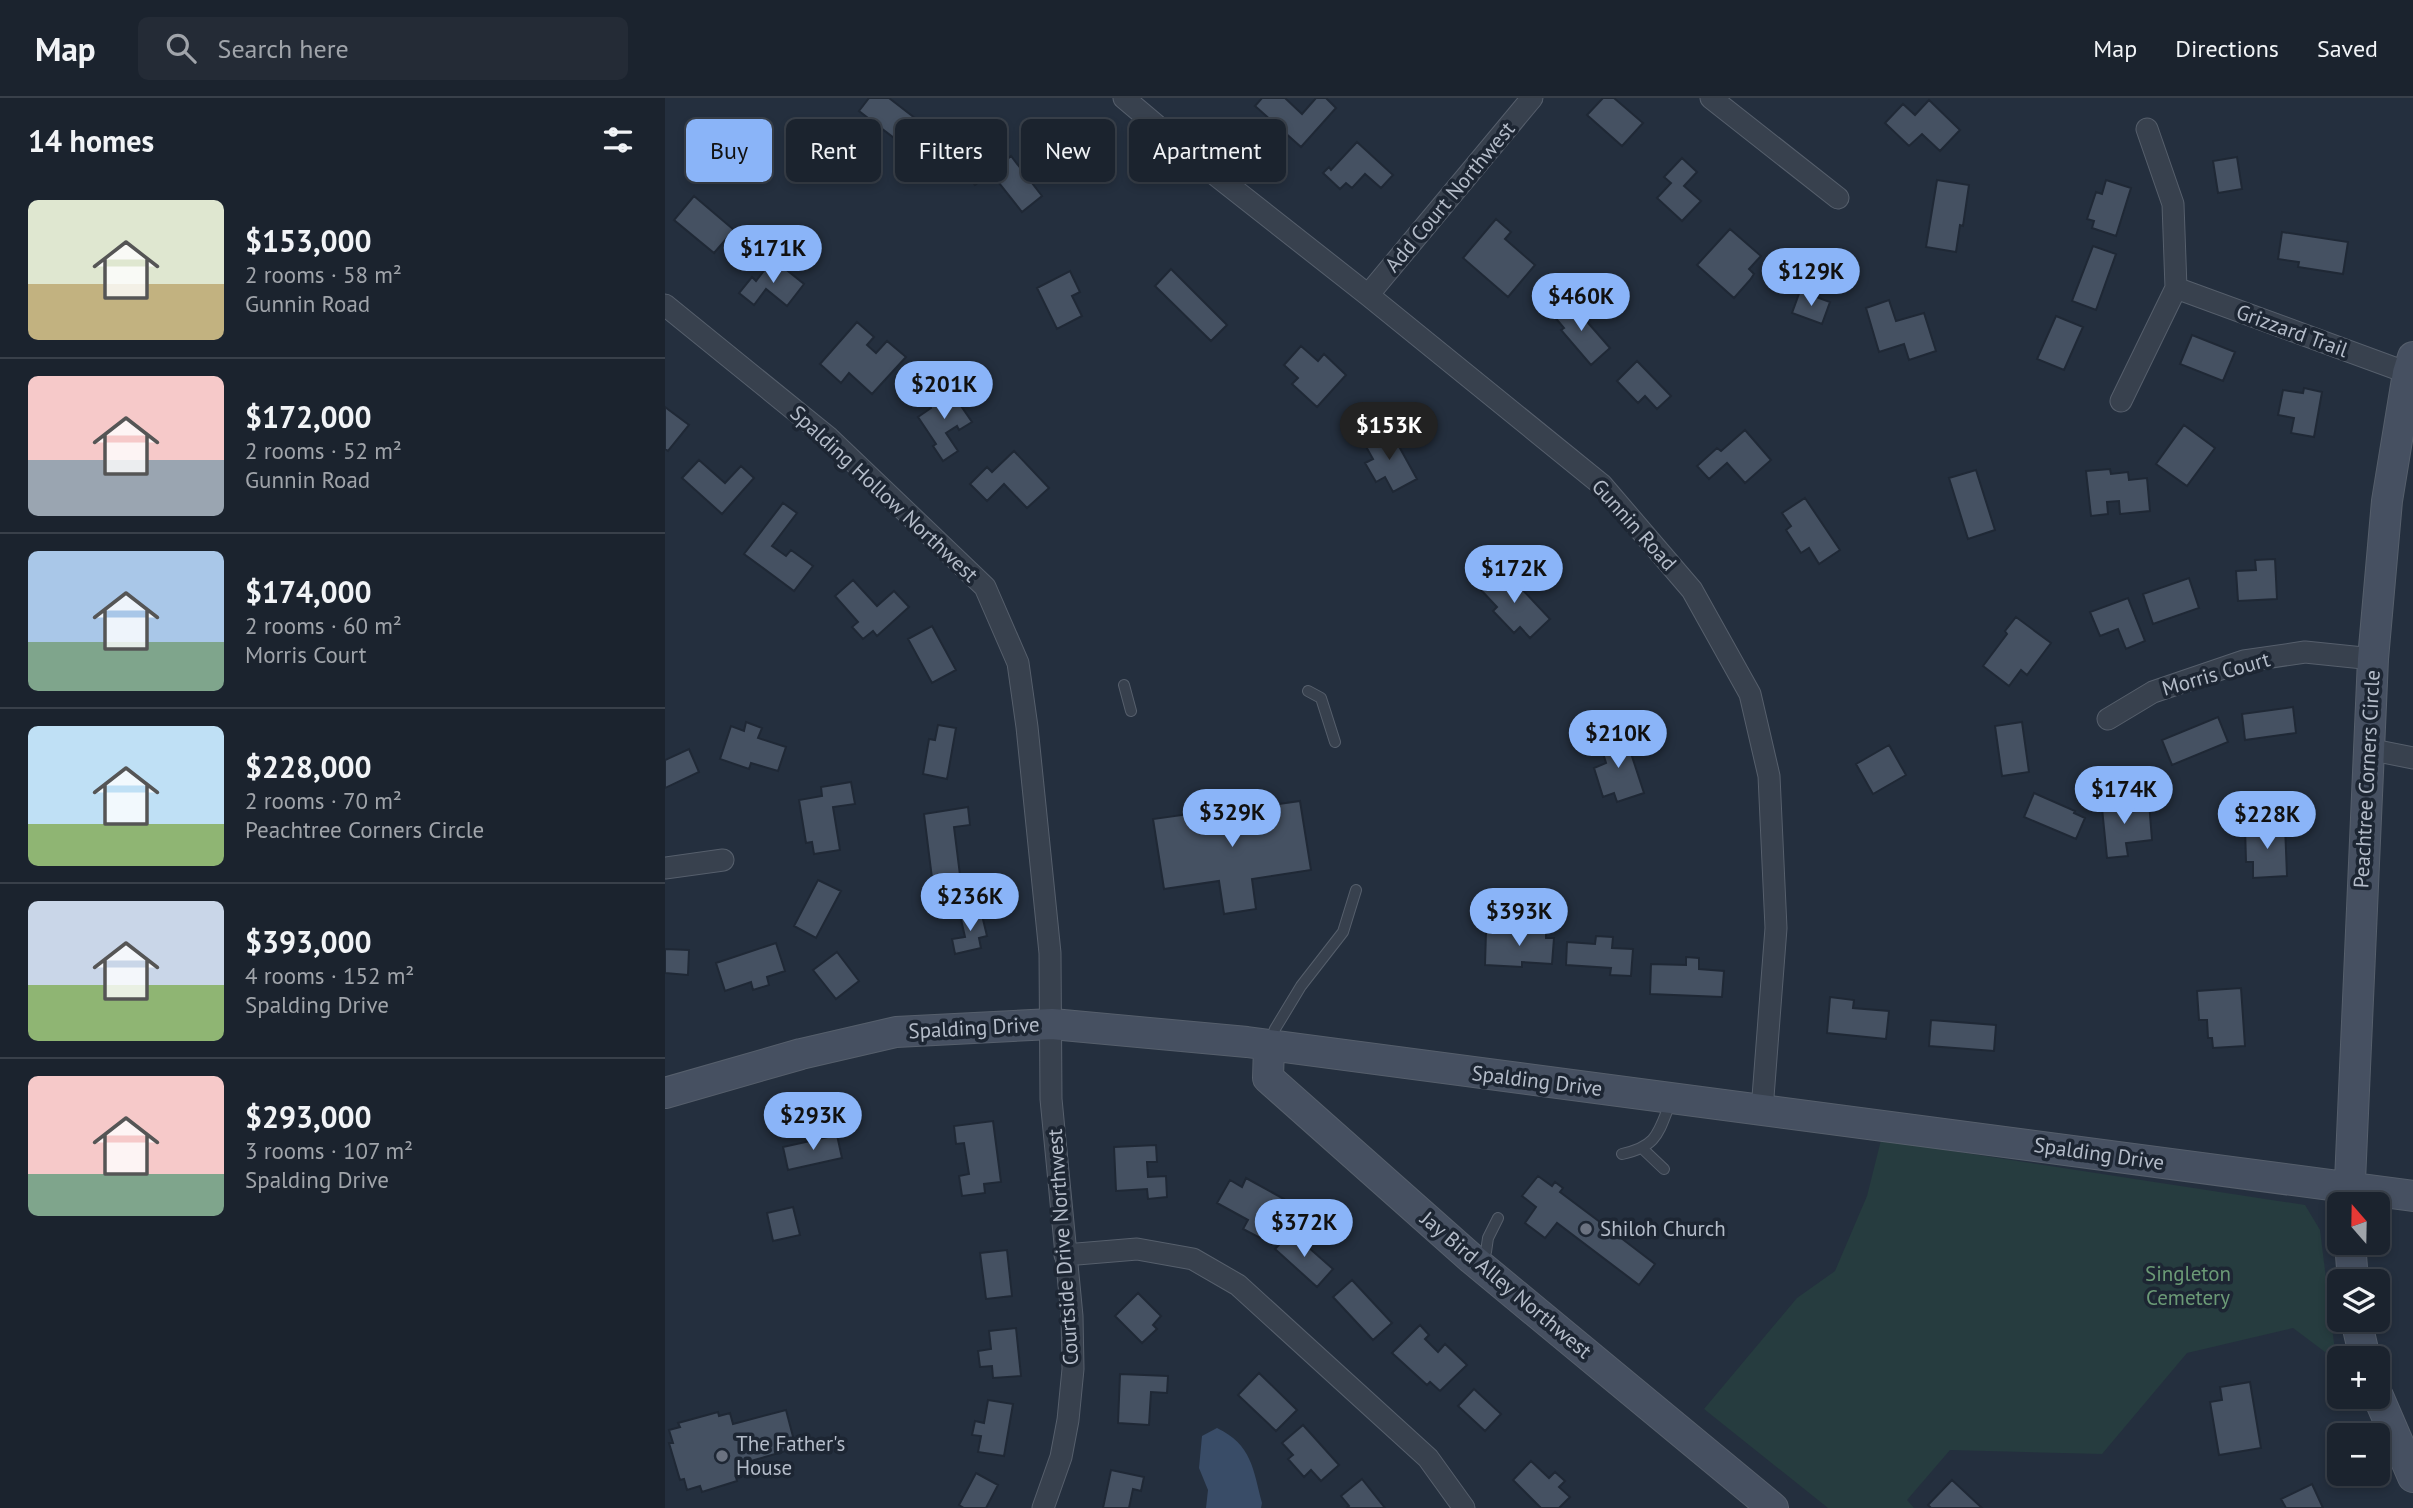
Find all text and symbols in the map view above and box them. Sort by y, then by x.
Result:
search box [138,17,628,80]
text: Map [35,27,96,70]
icon: search [162,29,200,67]
text: Search here [218,32,349,65]
text: Map [2093,33,2137,64]
text: Directions [2175,33,2279,64]
text: Saved [2317,33,2378,64]
street label: Add Court Northwest [1379,116,1521,278]
chip: Buy [686,119,772,182]
chip: Rent [786,119,881,182]
chip: Filters [895,119,1007,182]
chip: New [1021,119,1115,182]
chip: Apartment [1129,119,1286,182]
text: 14 homes [28,121,154,160]
icon: filters [599,121,637,159]
text: $153,000 [245,221,372,260]
pin: $171K [724,226,822,285]
icon: home [84,228,168,312]
text: $171K [740,233,806,262]
pin: $129K [1762,248,1860,308]
text: $129K [1778,256,1844,285]
text: 2 rooms · 58 m² [245,260,402,289]
pin: $460K [1532,274,1630,333]
text: $460K [1548,281,1614,310]
text: Gunnin Road [245,289,370,318]
street label: Grizzard Trail [2233,298,2352,363]
pin: $201K [895,362,993,421]
text: $201K [911,369,977,398]
text: $172,000 [245,397,372,436]
street label: Spalding Hollow Northwest [785,399,984,588]
pin: $153K [1340,402,1438,462]
icon: home [84,404,168,488]
text: $153K [1356,410,1422,439]
text: 2 rooms · 52 m² [245,436,402,465]
text: Gunnin Road [245,465,370,494]
street label: Gunnin Road [1586,473,1683,576]
pin: $172K [1465,546,1563,605]
text: $172K [1481,553,1547,582]
text: $174,000 [245,572,372,611]
icon: home [84,579,168,663]
text: 2 rooms · 60 m² [245,611,402,640]
text: Morris Court [245,640,367,669]
street label: Morris Court [2159,645,2273,702]
street label: Peachtree Corners Circle [2347,669,2386,889]
pin: $210K [1569,710,1667,770]
text: $210K [1585,718,1651,747]
text: $228,000 [245,747,372,786]
icon: home [84,754,168,838]
pin: $174K [2075,766,2173,826]
text: $174K [2091,774,2157,803]
text: 2 rooms · 70 m² [245,786,402,815]
pin: $329K [1183,790,1281,849]
pin: $228K [2218,792,2316,851]
text: $329K [1199,797,1265,826]
text: $228K [2234,799,2300,828]
text: Peachtree Corners Circle [245,815,484,844]
pin: $236K [921,874,1019,933]
text: $236K [937,881,1003,910]
pin: $393K [1470,888,1568,948]
text: $393K [1486,896,1552,925]
text: $393,000 [245,922,372,961]
icon: home [84,929,168,1013]
text: 4 rooms · 152 m² [245,961,414,990]
text: Spalding Drive [245,990,389,1019]
street label: Spalding Drive [908,1011,1040,1044]
street label: Spalding Drive [1470,1059,1604,1102]
pin: $293K [764,1093,862,1152]
text: $293,000 [245,1097,372,1136]
text: $293K [780,1100,846,1129]
icon: home [84,1104,168,1188]
street label: Courtside Drive Northwest [1041,1128,1084,1366]
street label: Spalding Drive [2032,1131,2166,1176]
text: 3 rooms · 107 m² [245,1136,413,1165]
text: Spalding Drive [245,1165,389,1194]
north arrow [2327,1192,2391,1255]
map controls [2327,1192,2390,1486]
pin: $372K [1255,1200,1353,1259]
street label: Jay Bird Alley Northwest [1414,1204,1598,1364]
text: $372K [1271,1207,1337,1236]
place label: Shiloh Church [1600,1215,1726,1242]
marker: Shiloh Church [1578,1221,1594,1237]
park label: Singleton Cemetery [2145,1260,2231,1311]
button: layers [2327,1269,2390,1332]
button: + [2327,1346,2390,1409]
button: − [2327,1423,2390,1486]
place label: The Father's House [736,1430,845,1481]
marker: The Father's House [714,1448,730,1464]

